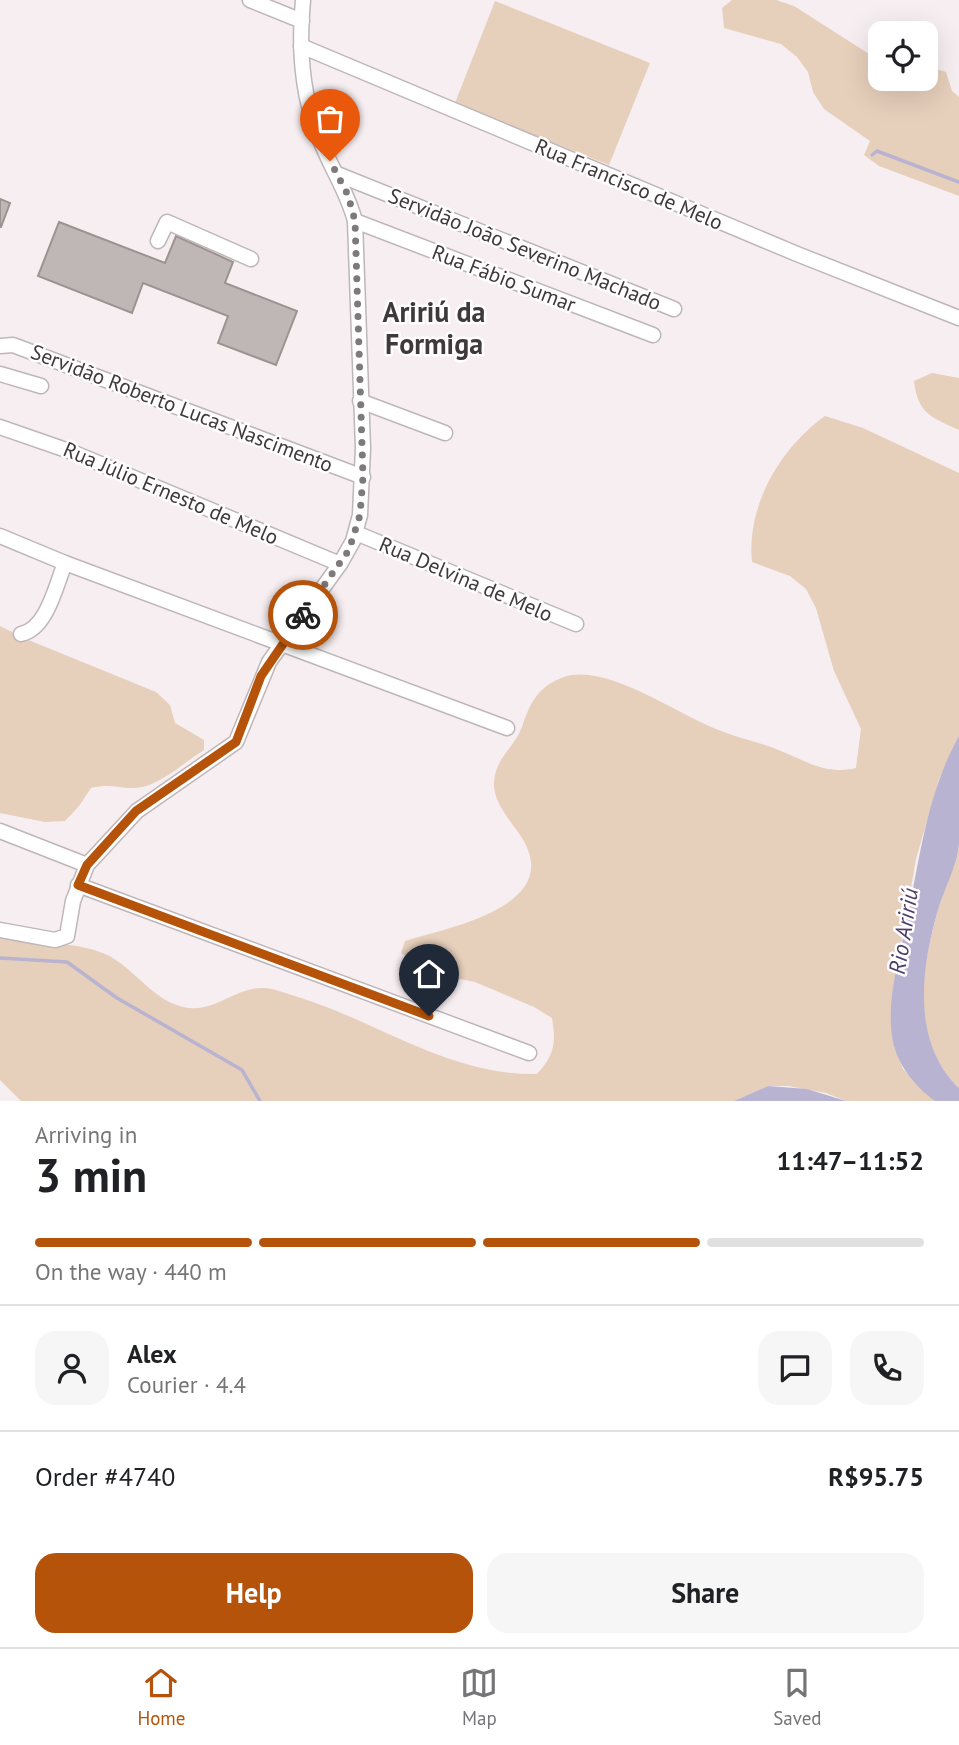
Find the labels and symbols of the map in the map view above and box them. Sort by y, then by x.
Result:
pin [300,89,360,161]
street label: Rua Francisco de Melo [531,132,727,236]
street label: Servidão João Severino Machado [385,182,665,316]
street label: Rua Fábio Sumar [428,238,580,318]
district label: Aririú da Formiga [383,293,485,362]
street label: Servidão Roberto Lucas Nascimento [27,338,337,478]
street label: Rua Júlio Ernesto de Melo [59,435,283,551]
street label: Rua Delvina de Melo [375,530,557,628]
courier [268,580,338,650]
water label: Rio Aririú [882,886,924,976]
pin [399,944,459,1016]

